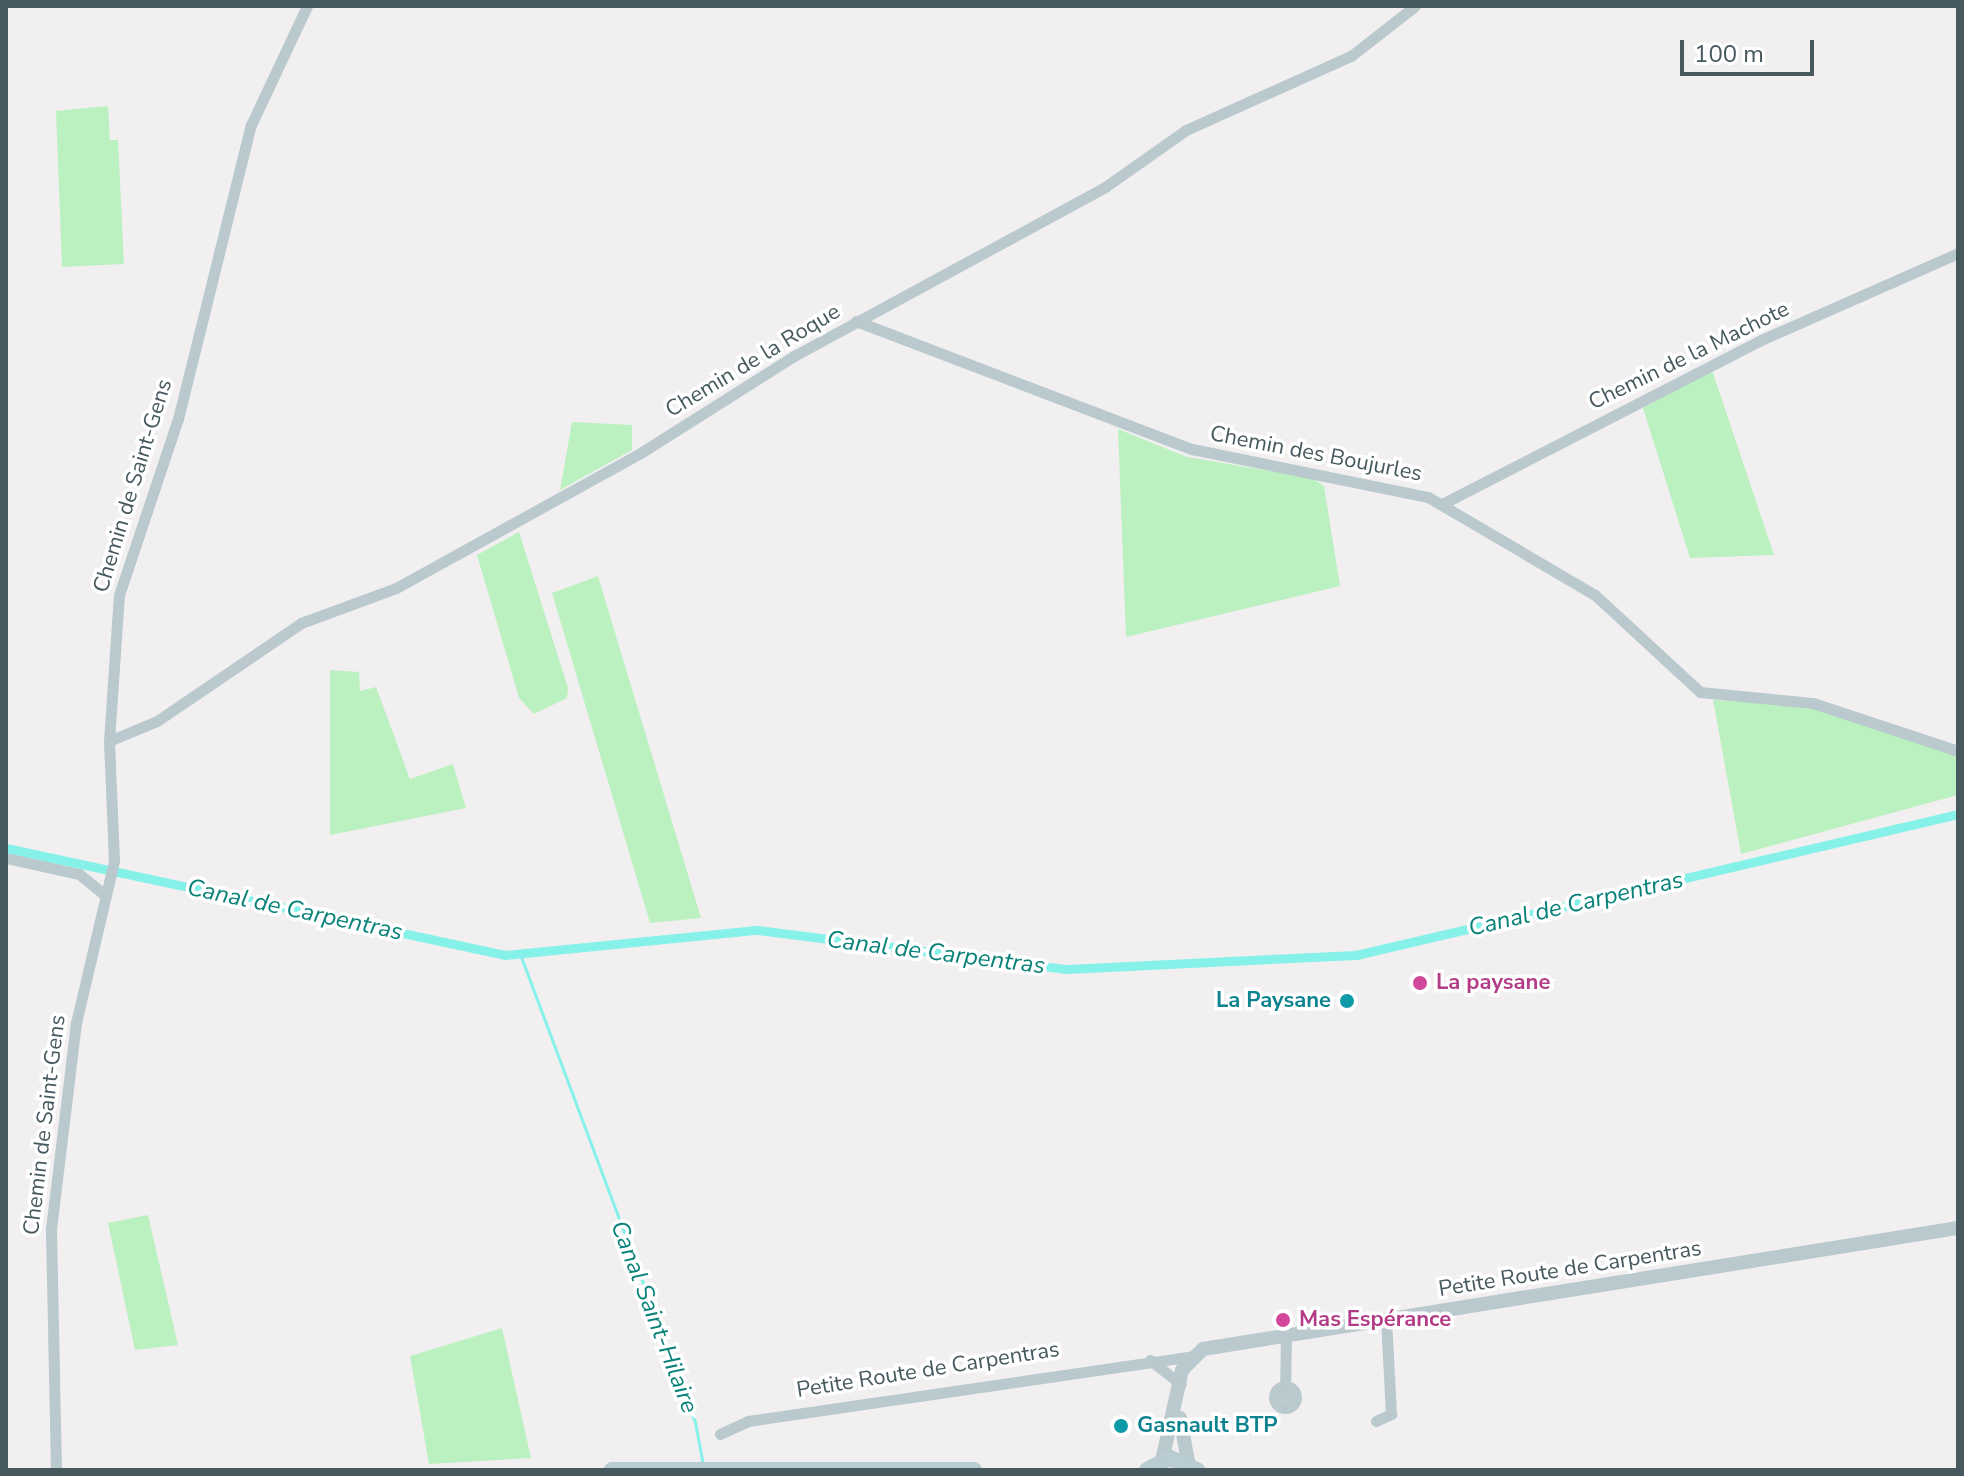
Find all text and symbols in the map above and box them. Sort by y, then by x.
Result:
scale bar [1684,24,1818,74]
text: 100 m [1694,38,1764,70]
street label: Chemin de la Machote [1584,296,1794,416]
street label: Chemin de la Roque [661,299,845,423]
street label: Chemin de Saint-Gens [88,376,178,596]
street label: Chemin des Boujurles [1208,420,1424,488]
water label: Canal de Carpentras [1466,865,1686,943]
water label: Canal de Carpentras [185,873,405,947]
water label: Canal de Carpentras [825,925,1047,981]
place label: La paysane [1436,970,1550,996]
marker: La paysane [1411,974,1429,992]
place label: La Paysane [1216,988,1331,1014]
marker: La Paysane [1338,992,1356,1010]
street label: Chemin de Saint-Gens [18,1013,72,1237]
water label: Canal Saint-Hilaire [604,1217,704,1417]
street label: Petite Route de Carpentras [1437,1235,1703,1303]
place label: Mas Espérance [1299,1307,1451,1333]
marker: Mas Espérance [1274,1311,1292,1329]
street label: Petite Route de Carpentras [795,1336,1061,1404]
place label: Gasnault BTP [1137,1413,1278,1439]
marker: Gasnault BTP [1112,1417,1130,1435]

